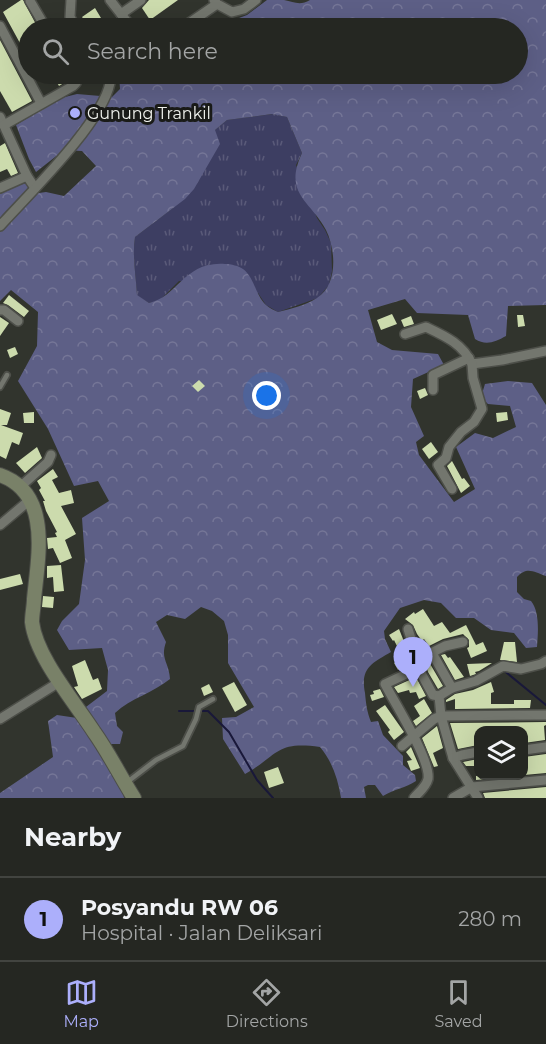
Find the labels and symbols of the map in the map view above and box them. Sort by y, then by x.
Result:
place label: Gunung Trankil [87,104,211,123]
marker: Gunung Trankil [68,106,82,120]
your location [252,381,281,410]
pin: 1 [394,638,432,687]

